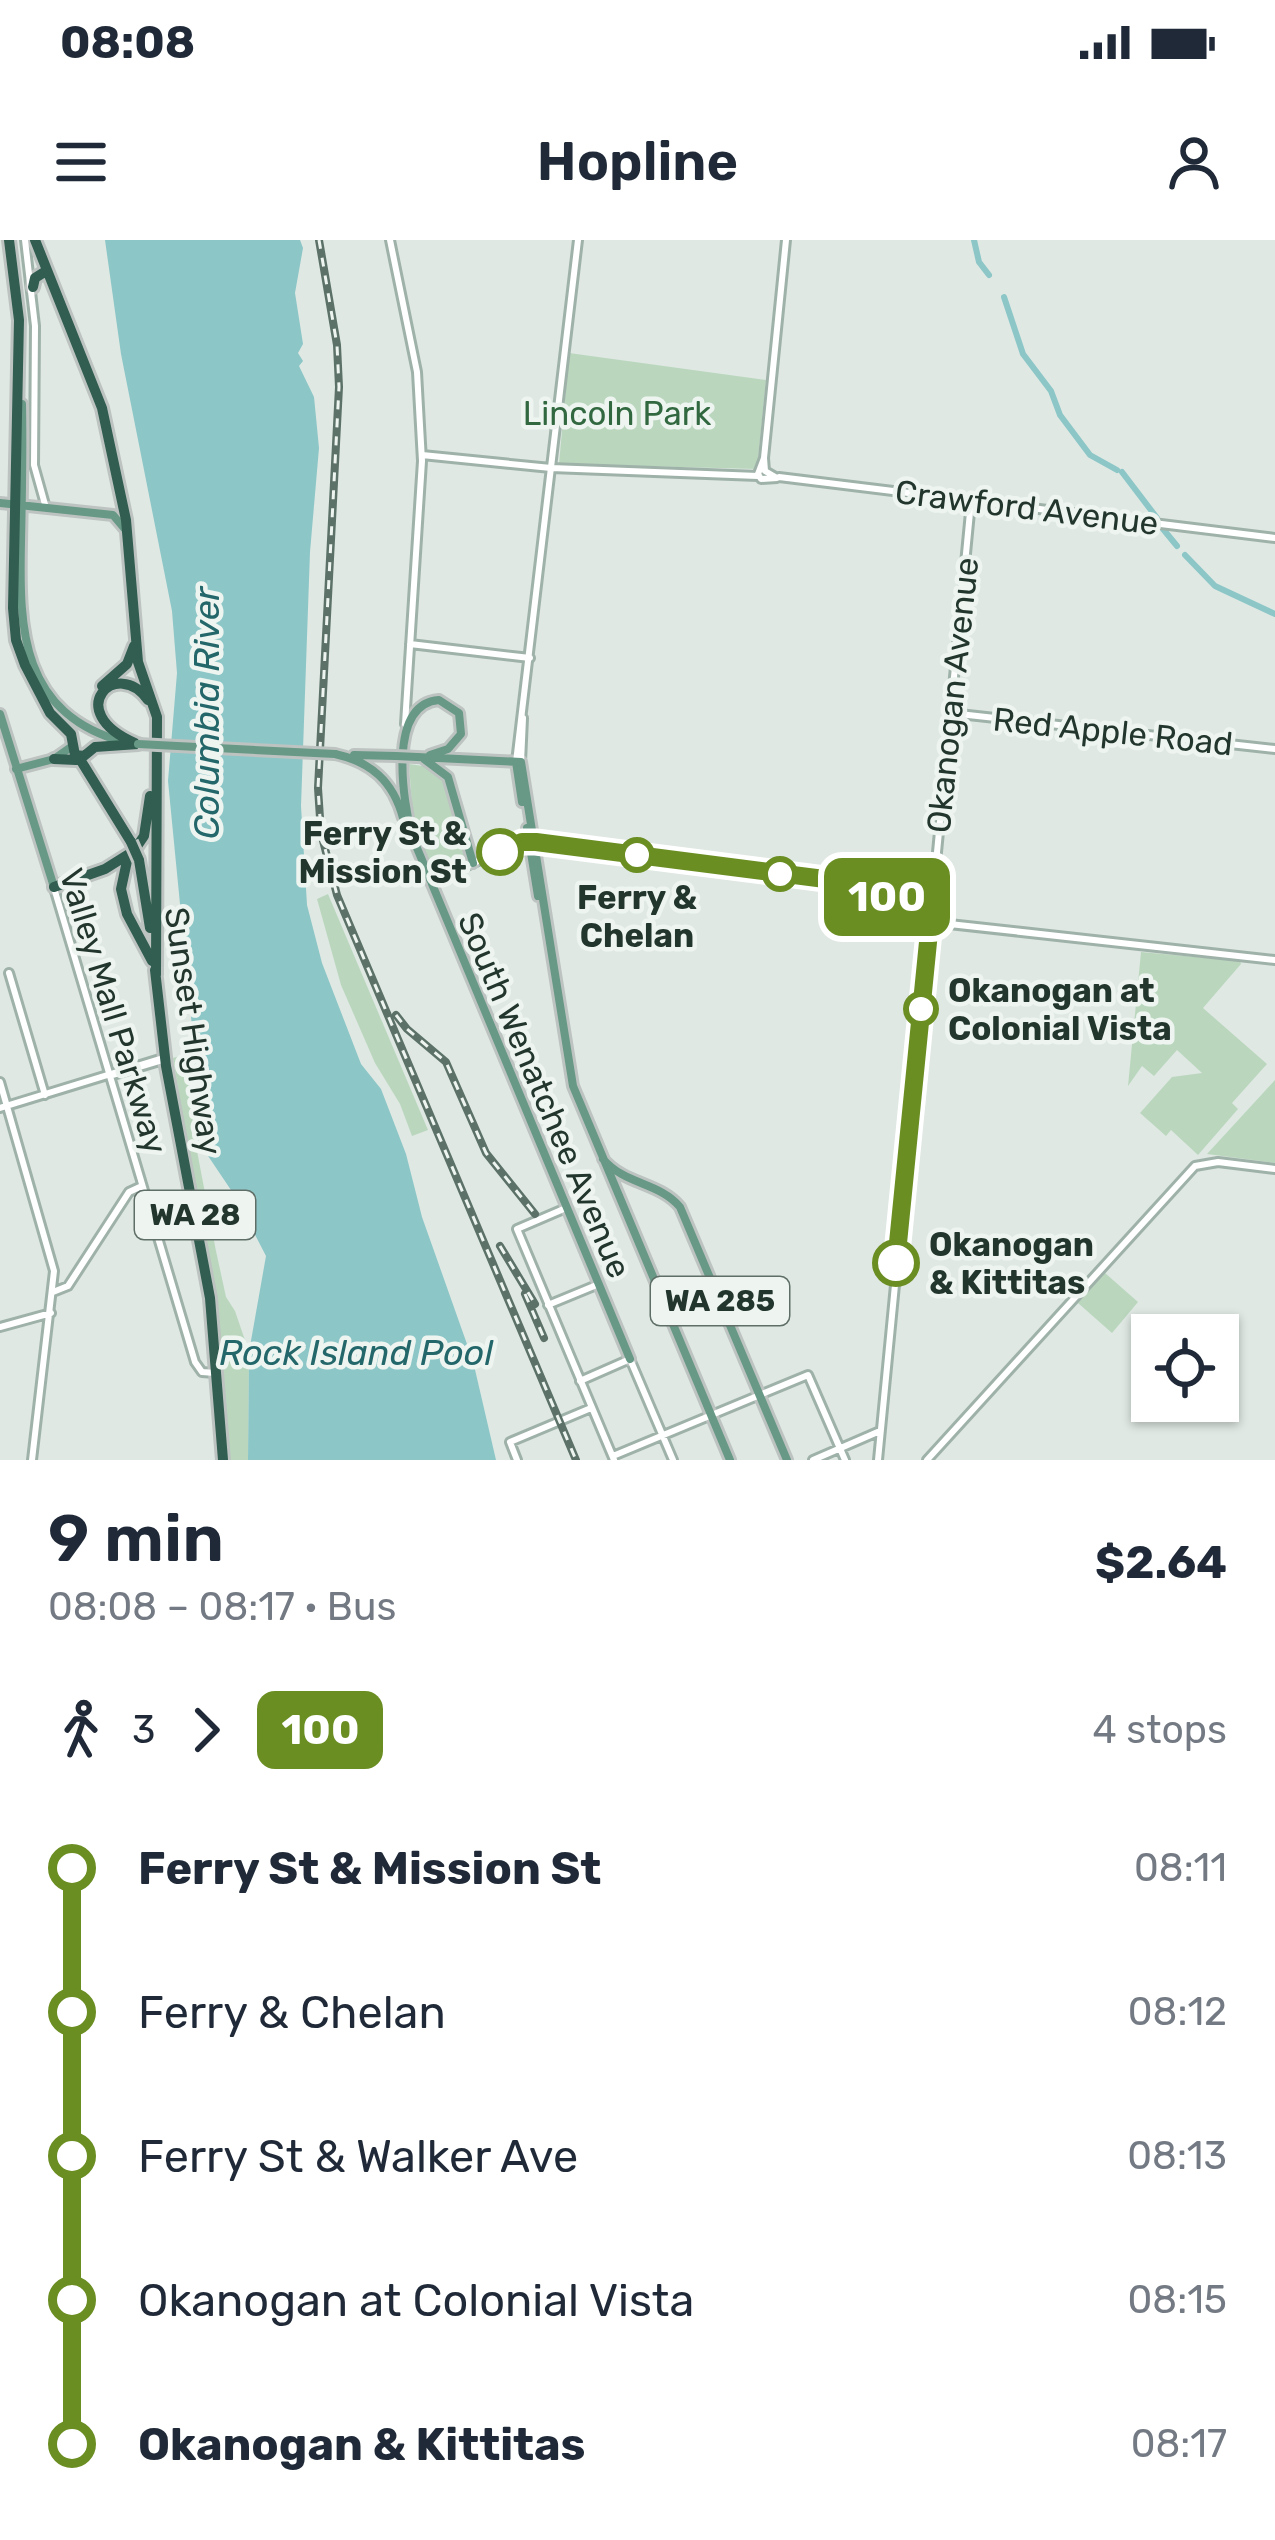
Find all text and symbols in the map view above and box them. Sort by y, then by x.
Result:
text: 08:08 [60,16,195,69]
icon: menu [48,129,114,195]
icon: person [1161,129,1227,195]
text: Hopline [537,130,738,194]
park label: Lincoln Park [523,394,711,433]
street label: Crawford Avenue [893,472,1161,543]
street label: Okanogan Avenue [919,555,986,835]
water label: Columbia River [185,585,228,839]
street label: Red Apple Road [991,700,1235,763]
place label: Ferry St & Mission St [299,814,467,891]
marker: Ferry St & Mission St [478,830,522,874]
marker: Ferry & Chelan [621,839,653,871]
unlabelled marker [764,858,796,890]
line badge: 100 [818,858,956,936]
street label: Valley Mall Parkway [52,864,176,1159]
text: 100 [848,872,926,922]
place label: Ferry & Chelan [577,878,697,955]
street label: Sunset Highway [157,905,230,1157]
street label: South Wenatchee Avenue [450,907,639,1284]
place label: Okanogan at Colonial Vista [948,971,1172,1048]
marker: Okanogan at Colonial Vista [905,993,937,1025]
road number: WA 28 [135,1191,255,1239]
place label: Okanogan & Kittitas [929,1225,1094,1302]
marker: Okanogan & Kittitas [874,1241,918,1285]
road number: WA 285 [651,1277,789,1325]
map controls [1131,1314,1239,1422]
button: locate [1131,1314,1239,1422]
water label: Rock Island Pool [219,1331,494,1374]
text: 9 min [48,1499,224,1578]
text: $2.64 [1095,1536,1227,1589]
text: 08:08 – 08:17 · Bus [48,1584,396,1630]
icon: walk [48,1697,114,1763]
icon: forward [173,1697,239,1763]
text: 100 [281,1705,359,1755]
text: 3 [132,1707,155,1753]
text: 4 stops [1093,1707,1227,1753]
text: Ferry St & Mission St [138,1842,601,1895]
text: 08:11 [1134,1845,1227,1891]
text: Ferry & Chelan [138,1986,446,2039]
text: 08:12 [1128,1989,1227,2035]
text: Ferry St & Walker Ave [138,2130,578,2183]
text: 08:13 [1127,2133,1227,2179]
text: Okanogan at Colonial Vista [138,2274,694,2327]
text: 08:15 [1128,2277,1227,2323]
text: Okanogan & Kittitas [138,2418,586,2471]
text: 08:17 [1131,2421,1227,2467]

